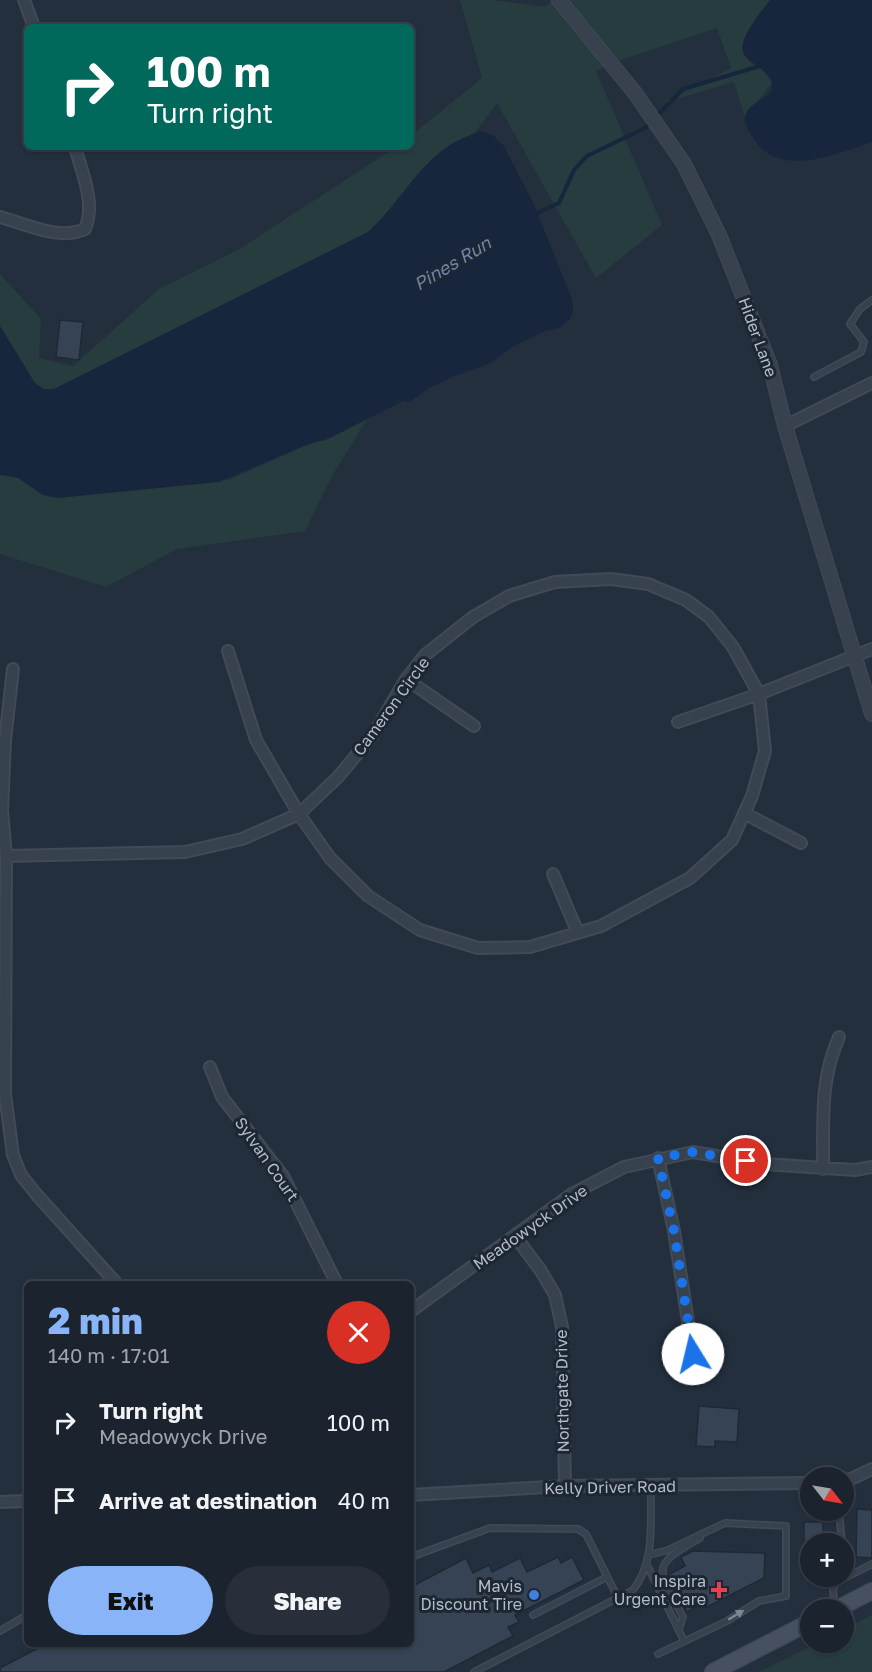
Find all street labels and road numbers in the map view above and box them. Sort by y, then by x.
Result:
street label: Hider Lane [734,294,782,380]
street label: Cameron Circle [348,653,434,759]
street label: Sylvan Court [231,1113,303,1205]
street label: Meadowyck Drive [469,1180,591,1274]
street label: Northgate Drive [551,1330,573,1452]
street label: Kelly Driver Road [544,1476,676,1498]

